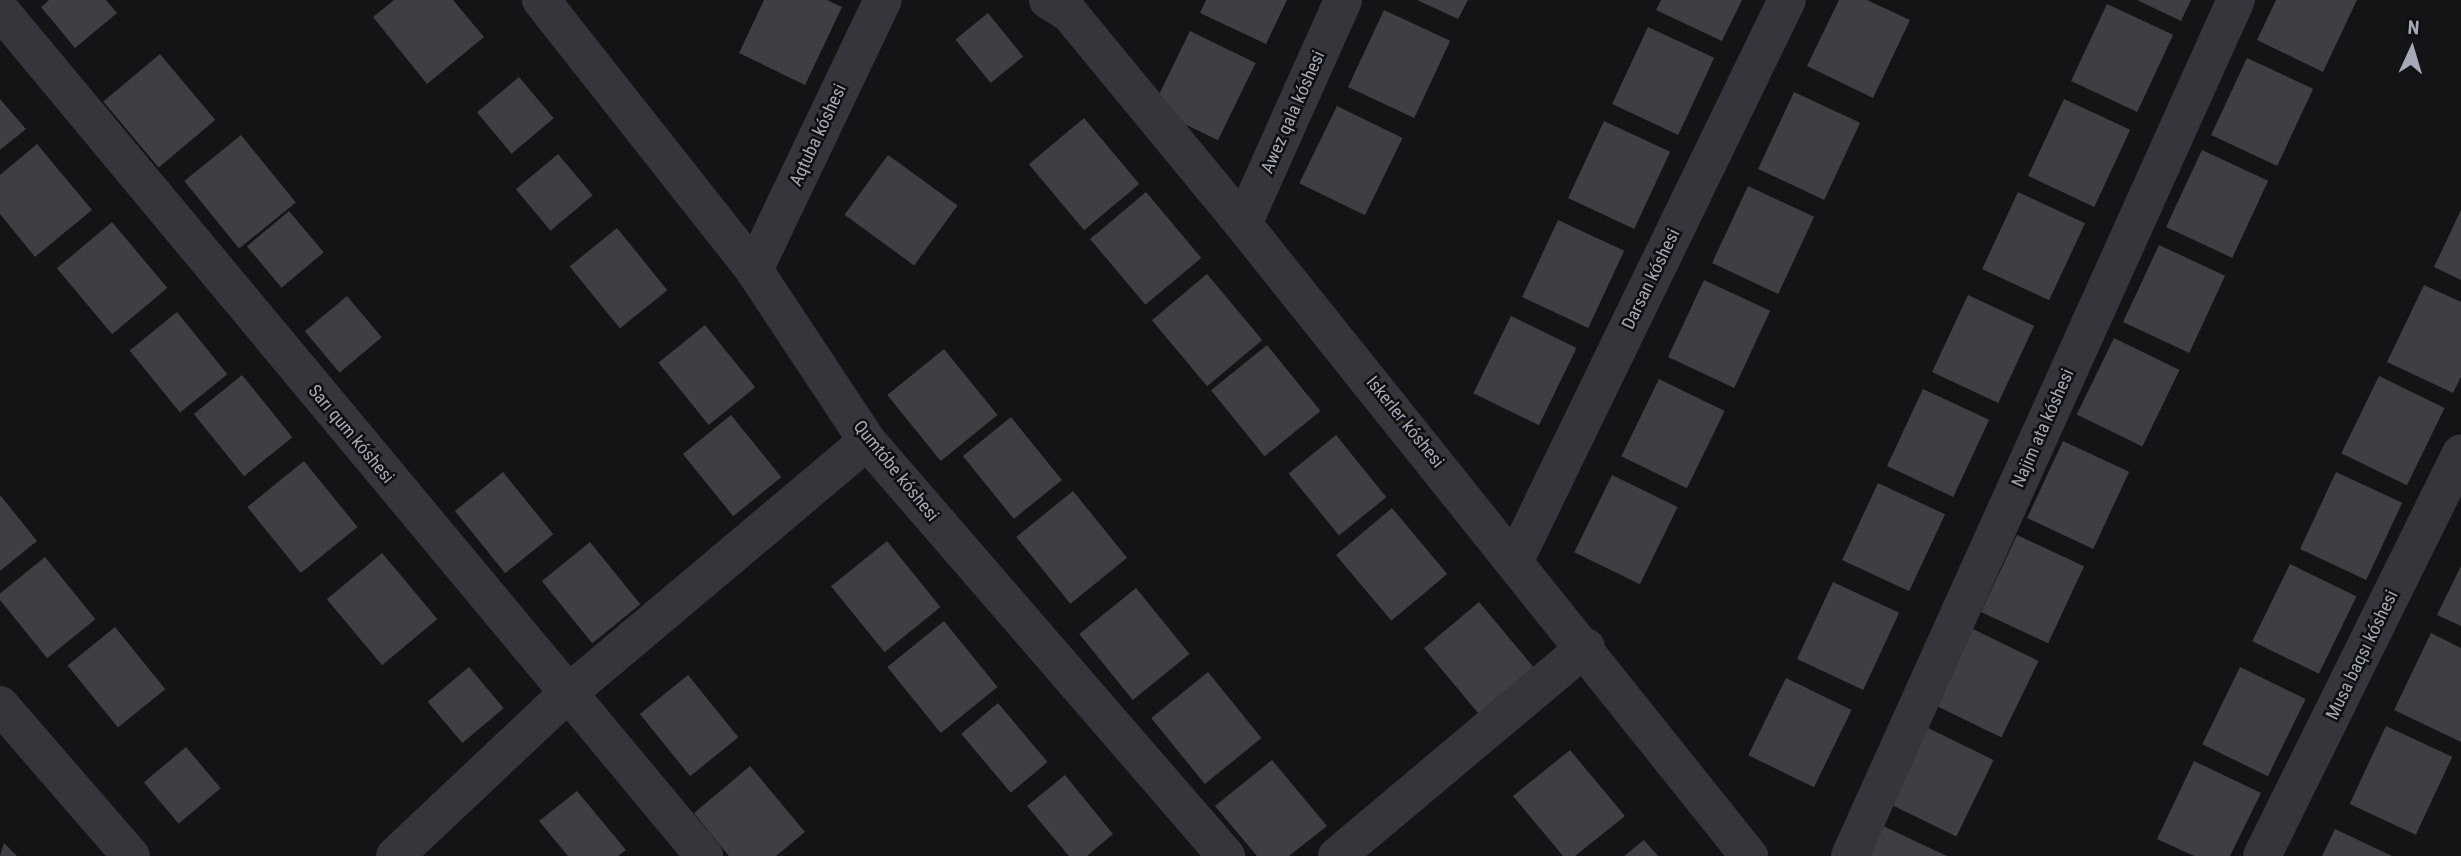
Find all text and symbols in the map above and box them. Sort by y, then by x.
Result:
north arrow [2377,14,2447,84]
text: N [2407,16,2420,39]
street label: Awez qala kóshesi [1256,47,1330,177]
street label: Aqtuba kóshesi [785,81,851,189]
street label: Darsan kóshesi [1617,225,1685,333]
street label: Najim ata kóshesi [2007,366,2079,490]
street label: Iskerler kóshesi [1361,372,1449,472]
street label: Sarı qum kóshesi [304,380,398,488]
street label: Qumtóbe kóshesi [849,416,943,526]
street label: Musa baqsı kóshesi [2321,587,2403,723]

